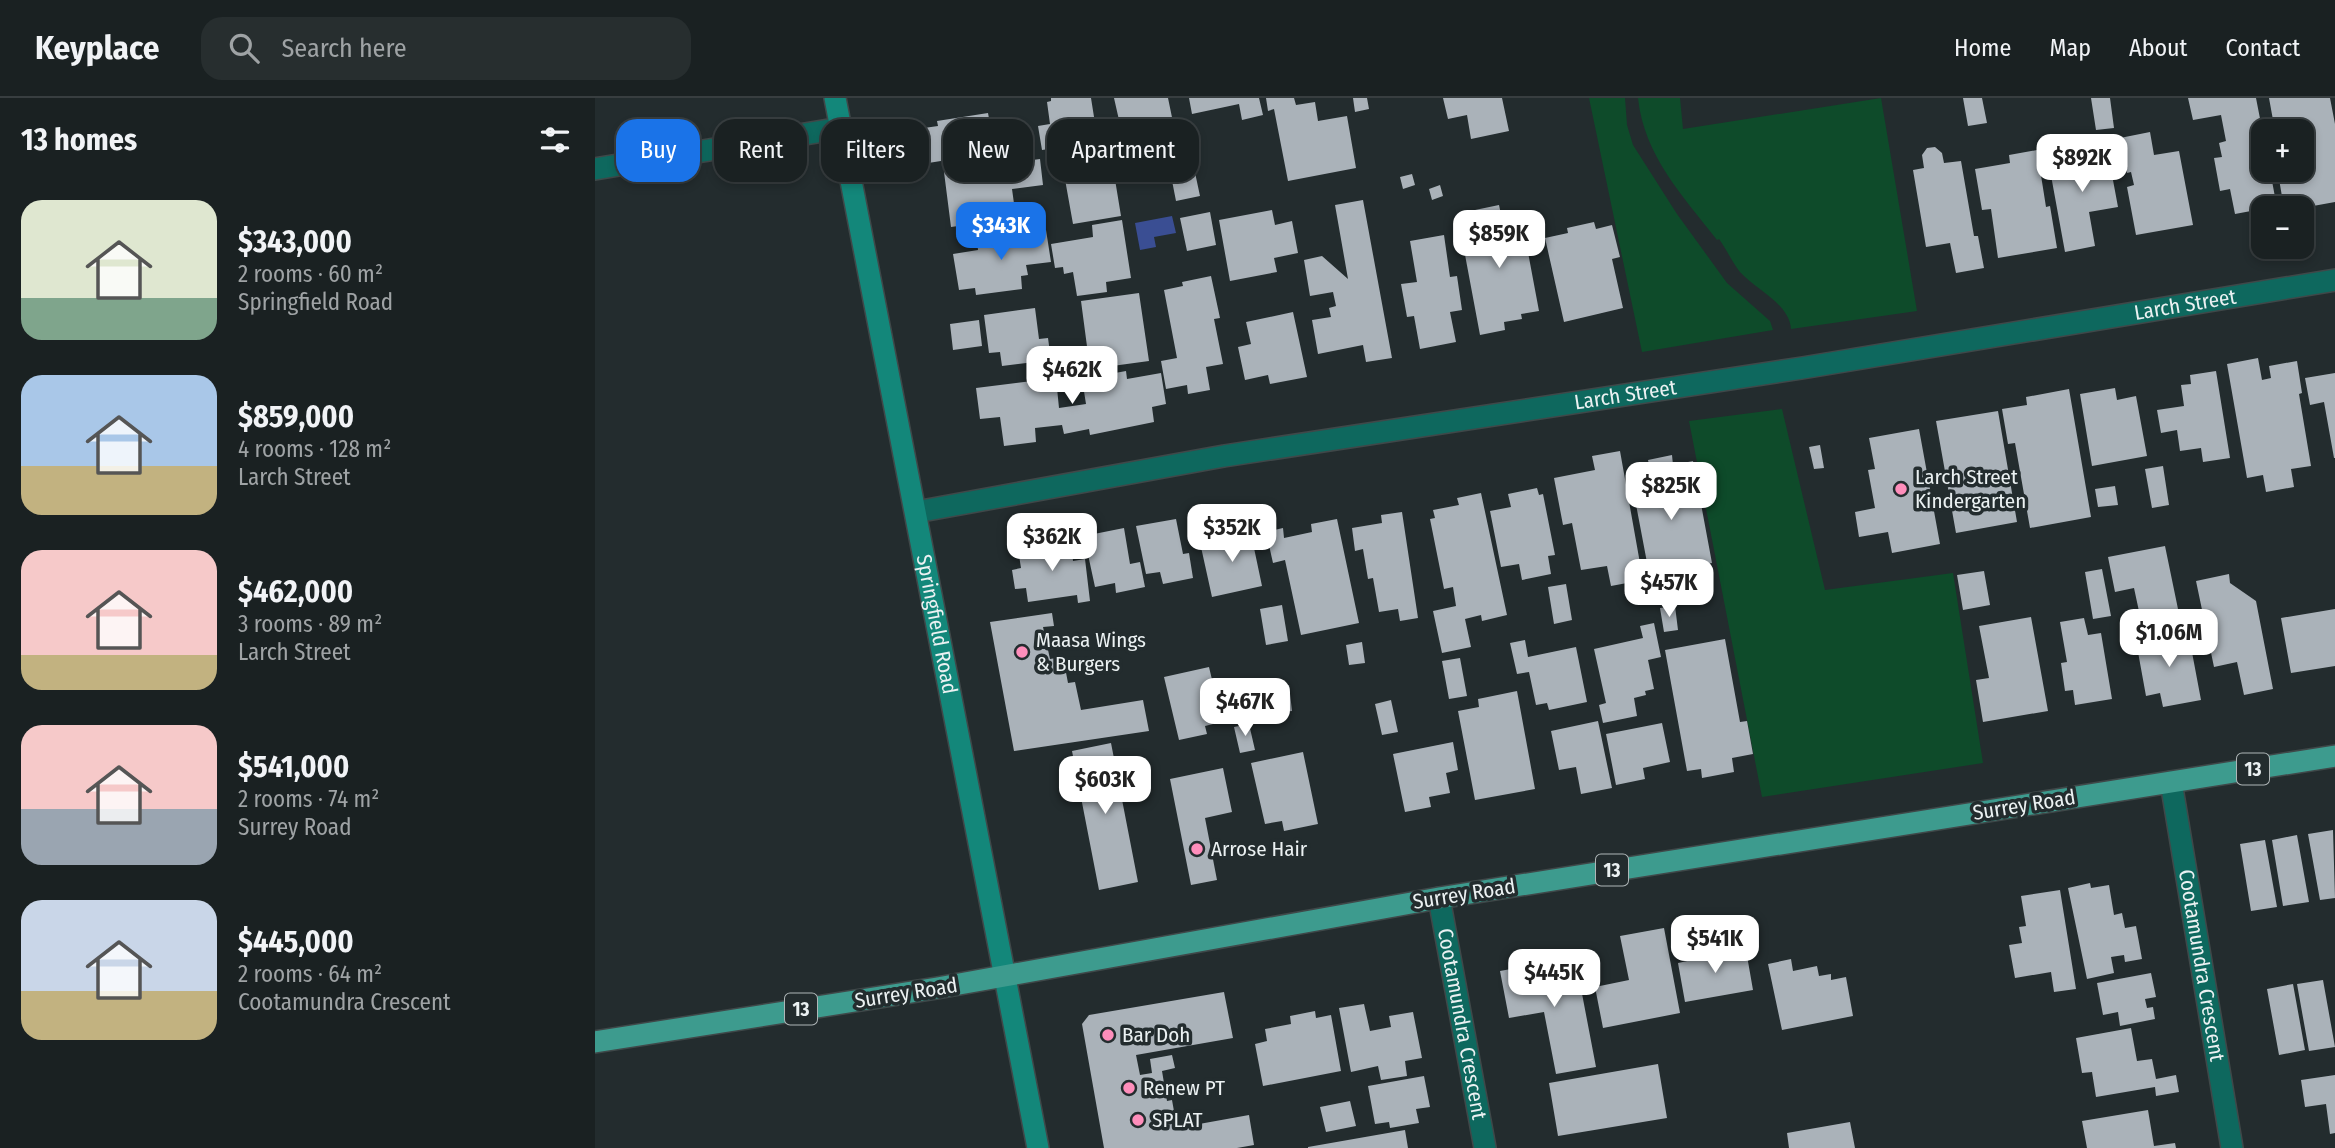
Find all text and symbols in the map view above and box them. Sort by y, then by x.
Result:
search box [201,17,691,80]
text: Keyplace [35,28,159,68]
icon: search [225,29,263,67]
text: Search here [281,33,407,64]
text: Home [1954,34,2011,62]
text: Map [2049,34,2091,62]
text: About [2129,34,2187,62]
text: Contact [2225,34,2300,62]
chip: Buy [616,119,700,182]
chip: Rent [714,119,807,182]
chip: Filters [821,119,929,182]
chip: New [943,119,1033,182]
chip: Apartment [1047,119,1199,182]
map controls [2251,119,2314,259]
button: + [2251,119,2314,182]
icon: filters [536,121,574,159]
text: 13 homes [21,122,137,158]
pin: $892K [2033,134,2131,194]
text: $892K [2053,143,2111,171]
button: − [2251,196,2314,259]
pin: $343K [952,202,1050,262]
text: $343K [972,211,1030,239]
pin: $859K [1450,211,1548,270]
text: $859K [1469,219,1529,247]
text: $343,000 [238,224,352,260]
icon: home [77,228,161,312]
text: 2 rooms · 60 m² [238,260,383,288]
street label: Larch Street [2132,284,2238,326]
text: Springfield Road [238,288,393,316]
pin: $462K [1023,346,1121,406]
text: $462K [1042,355,1102,383]
street label: Larch Street [1573,374,1678,415]
text: $859,000 [238,399,354,435]
icon: home [77,403,161,487]
text: 4 rooms · 128 m² [238,435,391,463]
pin: $825K [1622,462,1720,522]
text: Larch Street [238,463,351,491]
place label: Larch Street Kindergarten [1915,464,2026,514]
text: $825K [1642,471,1700,499]
marker: Larch Street Kindergarten [1893,481,1909,497]
pin: $352K [1183,504,1281,564]
text: $352K [1203,513,1261,541]
pin: $362K [1003,514,1101,573]
text: $362K [1023,522,1081,550]
street label: Springfield Road [911,552,963,696]
pin: $457K [1620,560,1718,619]
text: $457K [1641,568,1697,596]
text: $462,000 [238,574,353,610]
icon: home [77,578,161,662]
text: 3 rooms · 89 m² [238,610,382,638]
pin: $1.06M [2112,610,2226,669]
text: $1.06M [2136,618,2202,646]
place label: Maasa Wings & Burgers [1036,627,1146,677]
text: Larch Street [238,638,351,666]
marker: Maasa Wings & Burgers [1014,644,1030,660]
pin: $467K [1196,678,1294,738]
text: $467K [1216,687,1274,715]
text: $541,000 [238,749,349,785]
icon: home [77,753,161,837]
road number: 13 [2237,754,2269,784]
pin: $603K [1056,756,1154,816]
text: $603K [1075,765,1135,793]
street label: Surrey Road [1971,784,2077,826]
text: 2 rooms · 74 m² [238,785,379,813]
text: Surrey Road [238,813,351,841]
place label: Arrose Hair [1211,836,1308,862]
marker: Arrose Hair [1189,841,1205,857]
road number: 13 [1596,855,1628,886]
street label: Cootamundra Crescent [2173,868,2230,1063]
street label: Surrey Road [1411,873,1517,915]
pin: $541K [1666,916,1764,975]
text: $445,000 [238,924,354,960]
text: $541K [1687,924,1743,952]
street label: Cootamundra Crescent [1432,926,1493,1122]
icon: home [77,928,161,1012]
pin: $445K [1505,950,1603,1009]
text: $445K [1524,958,1584,986]
text: 2 rooms · 64 m² [238,960,382,988]
street label: Surrey Road [853,972,959,1014]
text: Cootamundra Crescent [238,988,451,1016]
road number: 13 [785,994,817,1024]
place label: Bar Doh [1122,1022,1190,1048]
marker: Bar Doh [1100,1027,1116,1043]
place label: Renew PT [1143,1075,1225,1101]
marker: Renew PT [1121,1080,1137,1096]
place label: SPLAT [1152,1107,1203,1133]
marker: SPLAT [1130,1112,1146,1128]

